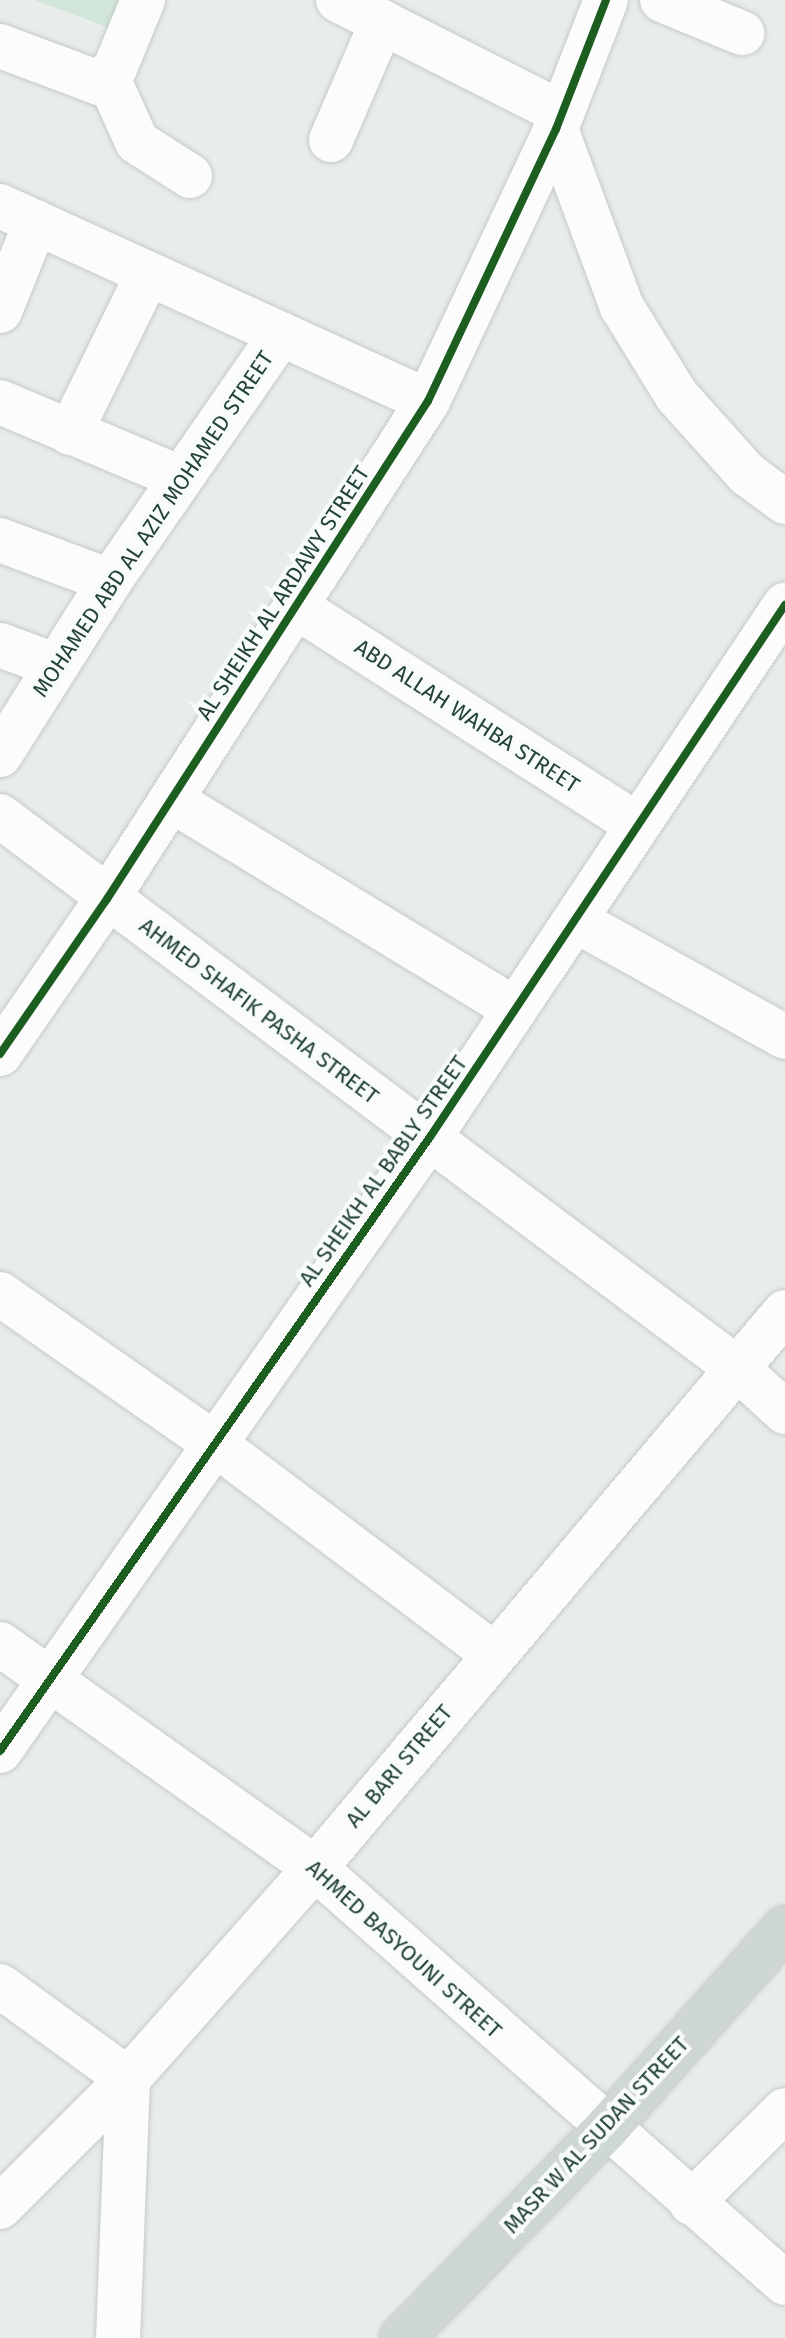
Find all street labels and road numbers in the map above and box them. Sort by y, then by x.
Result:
street label: MOHAMED ABD AL AZIZ MOHAMED STREET [27,346,279,702]
street label: AL SHEIKH AL ARDAWY STREET [191,461,375,725]
street label: ABD ALLAH WAHBA STREET [350,633,584,799]
street label: AHMED SHAFIK PASHA STREET [134,912,384,1110]
street label: AL SHEIKH AL BABLY STREET [293,1051,473,1291]
street label: AL BARI STREET [340,1699,458,1833]
street label: AHMED BASYOUNI STREET [301,1854,507,2044]
street label: MASR W AL SUDAN STREET [498,2031,694,2239]

